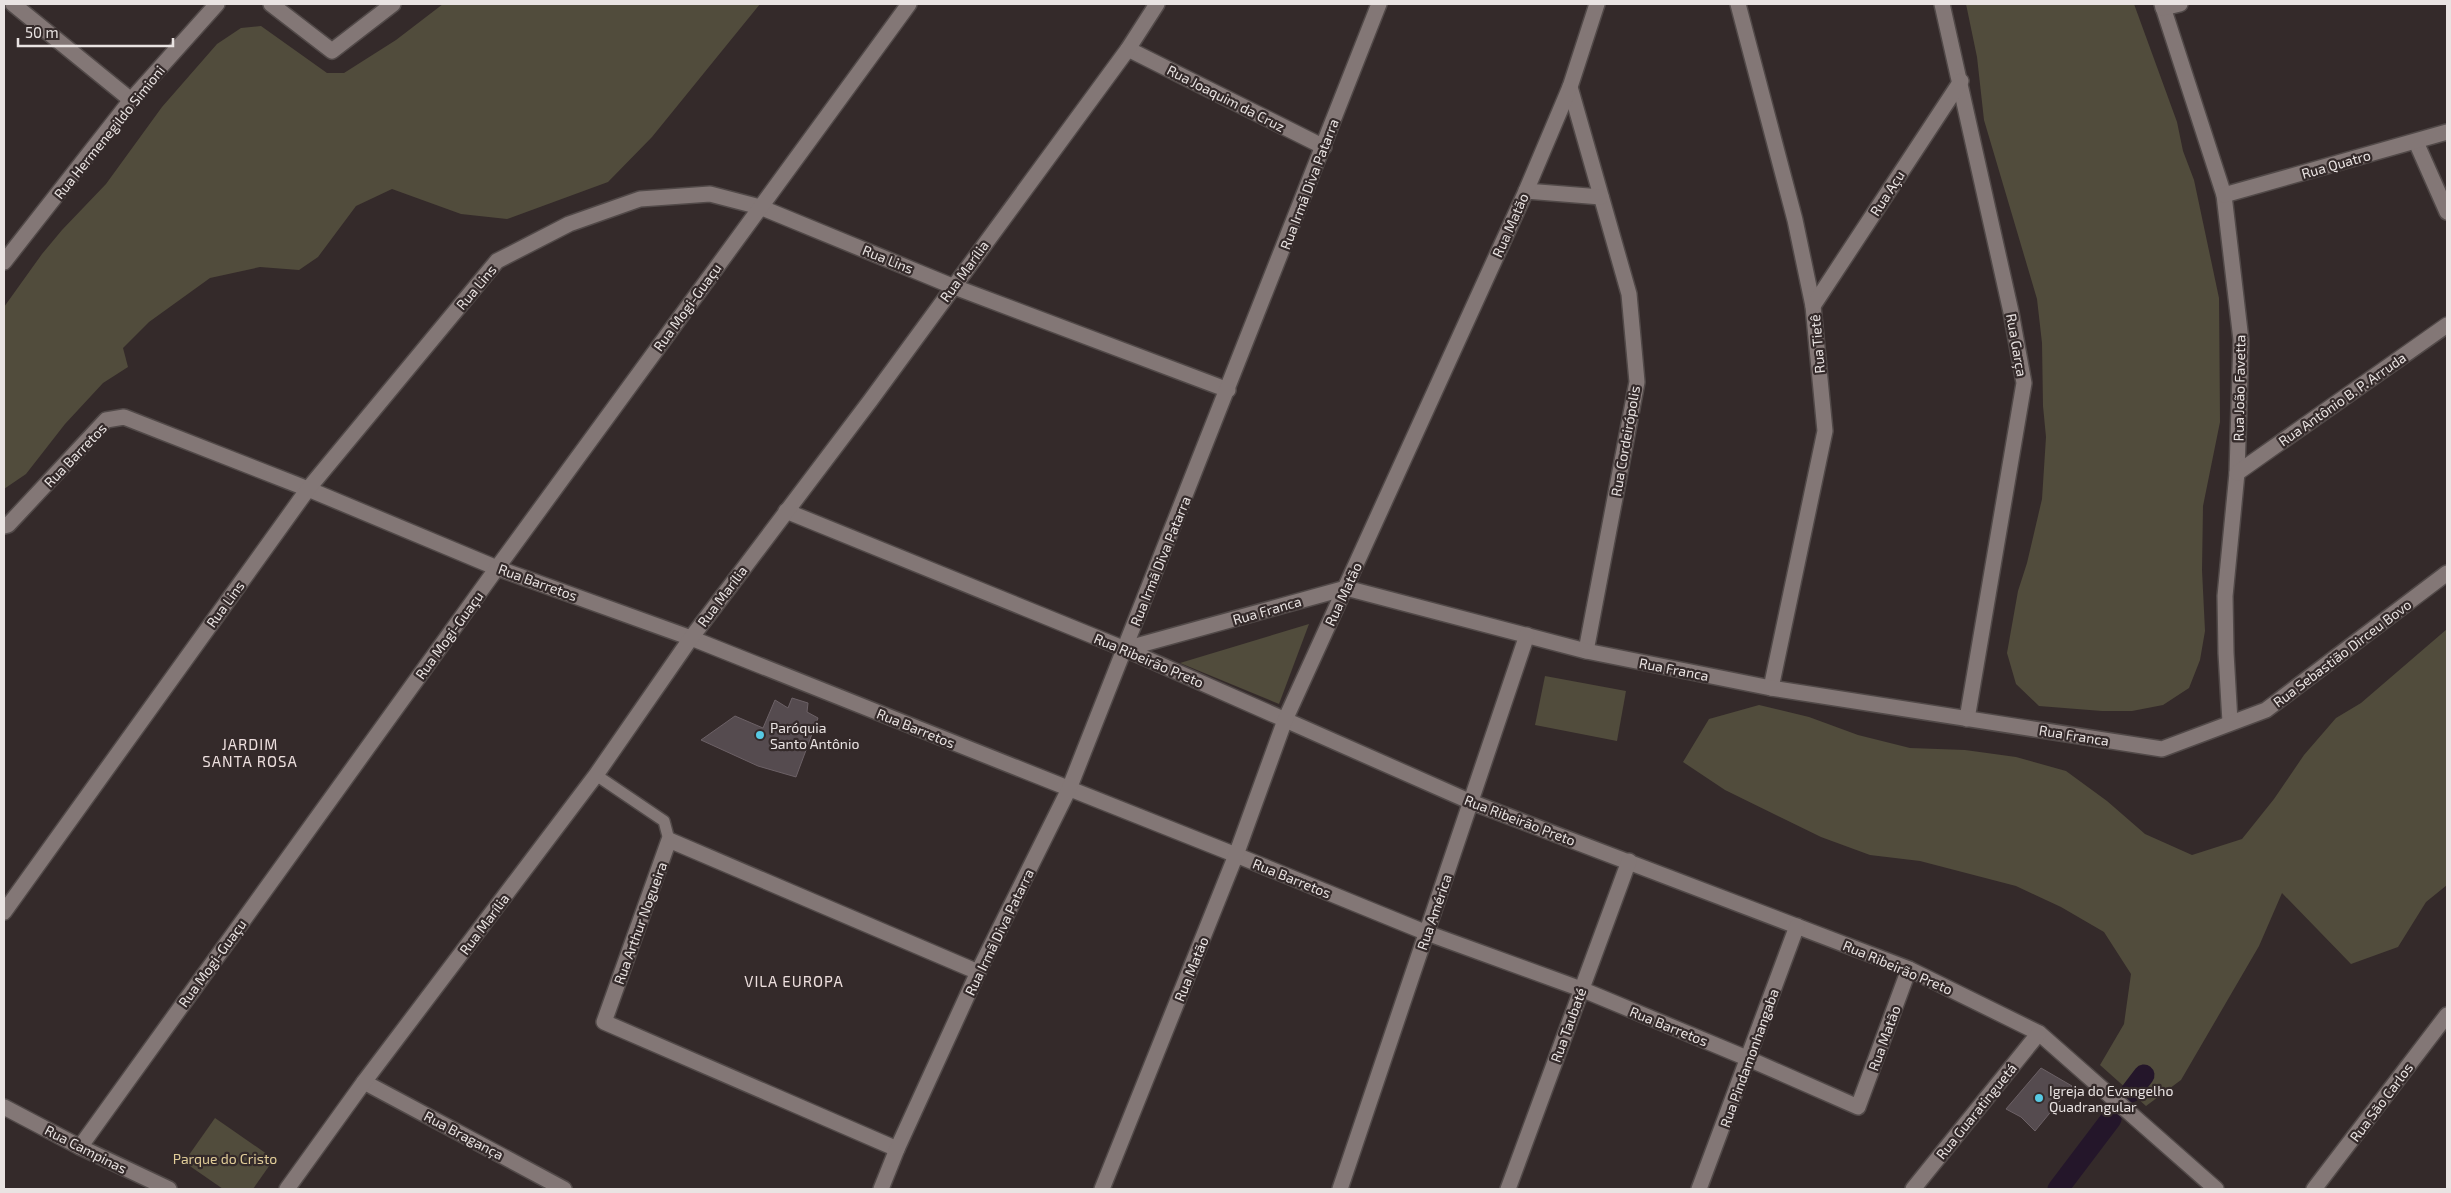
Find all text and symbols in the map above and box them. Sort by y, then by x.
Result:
scale bar [18,15,172,47]
text: 50 m [25,23,59,41]
street label: Rua Joaquim da Cruz [1164,61,1288,135]
street label: Rua Hermenegildo Simioni [50,62,168,202]
street label: Rua Irmã Diva Patarra [1276,116,1342,252]
street label: Rua Quatro [2299,146,2373,182]
street label: Rua Açu [1866,167,1909,219]
street label: Rua Matão [1488,190,1532,260]
street label: Rua Marília [936,237,992,305]
street label: Rua Lins [860,241,916,277]
street label: Rua Mogi-Guaçu [649,260,725,355]
street label: Rua Lins [452,261,500,313]
street label: Rua Garça [2002,312,2031,378]
street label: Rua Tietê [1806,314,1828,374]
street label: Rua João Favetta [2230,334,2248,442]
street label: Rua Antônio B. P. Arruda [2275,349,2409,449]
street label: Rua Cordeirópolis [1607,384,1643,498]
street label: Rua Barretos [40,419,110,491]
street label: Rua Irmã Diva Patarra [1126,494,1194,628]
street label: Rua Matão [1321,559,1365,629]
street label: Rua Barretos [496,560,580,604]
street label: Rua Marília [694,562,750,630]
street label: Rua Lins [202,577,248,631]
street label: Rua Mogi-Guaçu [411,588,487,683]
street label: Rua Franca [1231,592,1303,628]
street label: Rua Sebastião Dirceu Bovo [2270,595,2414,711]
street label: Rua Ribeirão Preto [1092,629,1206,691]
street label: Rua Franca [1638,654,1710,684]
street label: Rua Barretos [874,705,958,751]
place label: Paróquia Santo Antônio [770,719,859,752]
street label: Rua Franca [2038,721,2110,749]
marker: Paróquia Santo Antônio [754,729,766,741]
district label: JARDIM SANTA ROSA [202,735,298,770]
street label: Rua Ribeirão Preto [1462,791,1578,849]
street label: Rua Barretos [1250,855,1334,901]
street label: Rua Arthur Nogueira [610,859,670,987]
street label: Rua Irmã Diva Patarra [961,866,1037,998]
street label: Rua América [1413,872,1455,952]
street label: Rua Marília [456,890,512,958]
street label: Rua Mogi-Guaçu [174,916,250,1011]
street label: Rua Matão [1170,934,1212,1004]
street label: Rua Ribeirão Preto [1841,936,1955,998]
district label: VILA EUROPA [744,972,844,990]
street label: Rua Taubaté [1547,985,1589,1065]
street label: Rua Pindamonhangaba [1716,986,1782,1130]
street label: Rua Barretos [1627,1003,1711,1049]
street label: Rua Matão [1864,1003,1904,1073]
street label: Rua São Carlos [2346,1059,2416,1145]
street label: Rua Guaratinguetá [1932,1060,2020,1162]
place label: Igreja do Evangelho Quadrangular [2049,1082,2173,1115]
marker: Igreja do Evangelho Quadrangular [2033,1092,2045,1104]
street label: Rua Bragança [421,1107,507,1164]
street label: Rua Campinas [42,1121,130,1177]
park label: Parque do Cristo [173,1150,277,1167]

